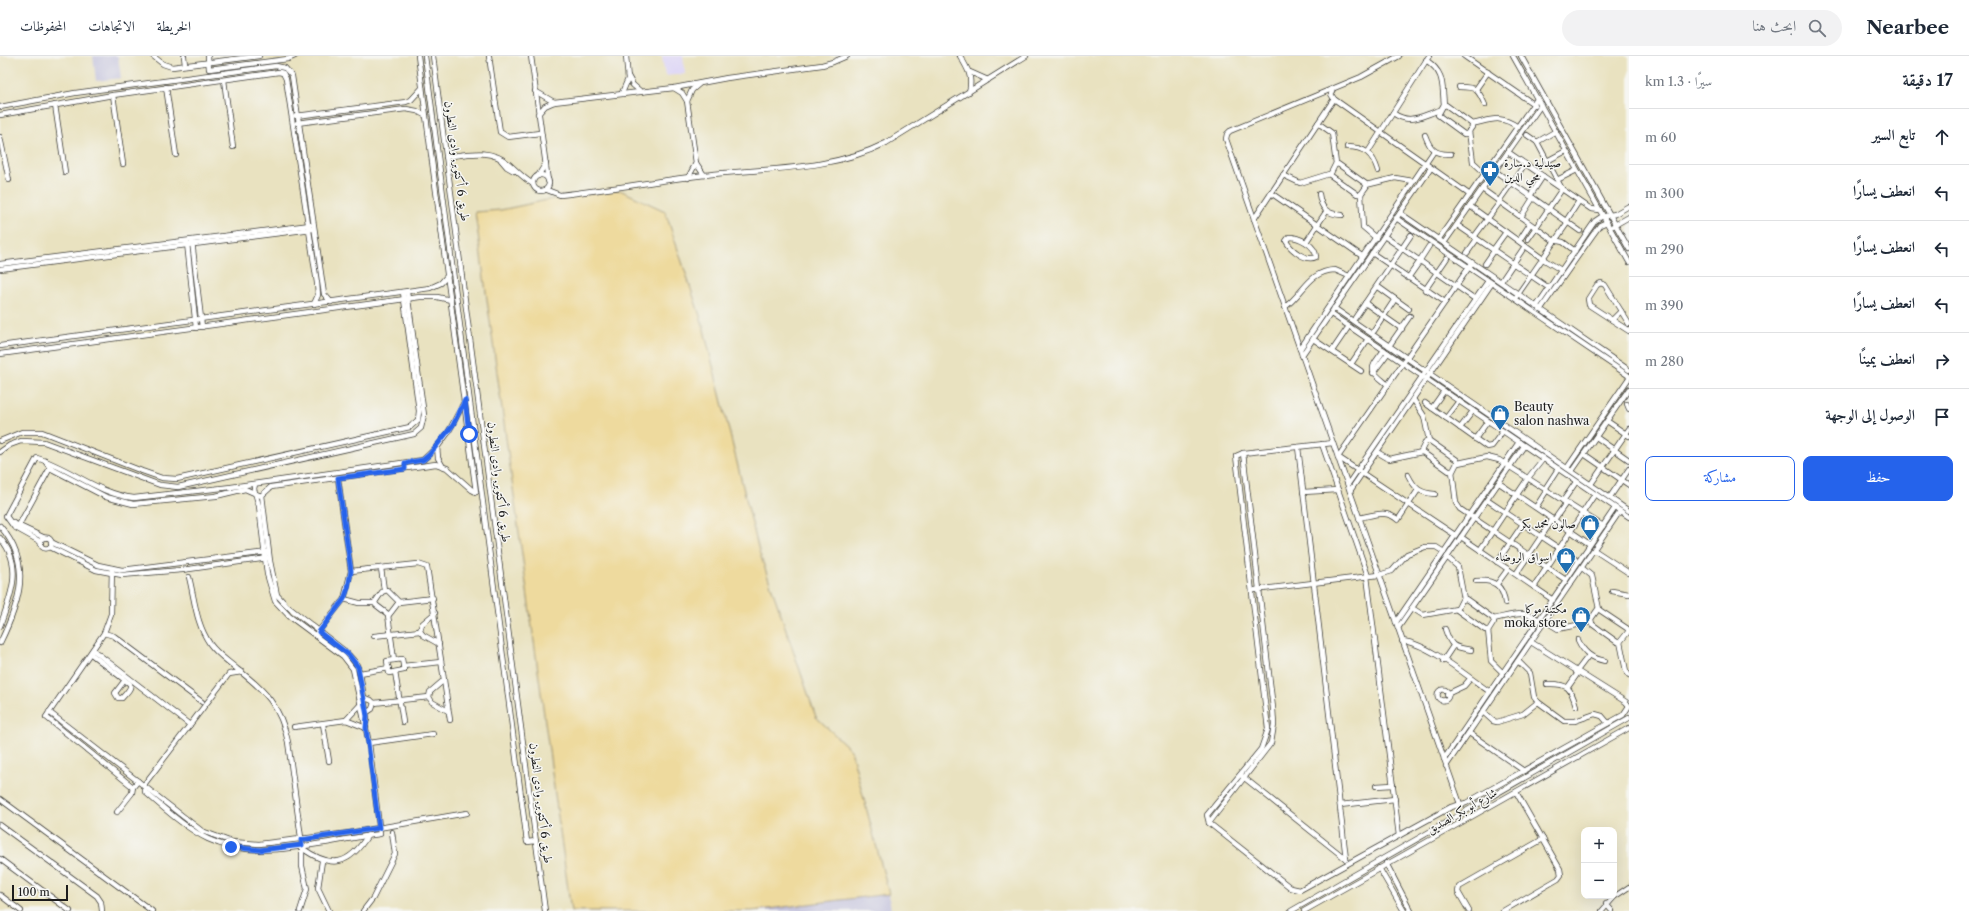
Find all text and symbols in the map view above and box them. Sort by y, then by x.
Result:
search box [1562,10,1842,46]
text: ابحث هنا [1752,16,1796,35]
text: Nearbee [1866,16,1949,39]
text: المحفوظات [20,17,66,35]
text: الاتجاهات [88,17,135,35]
text: الخريطة [157,17,191,35]
icon: search [1806,17,1828,39]
text: 17 دقيقة [1903,70,1953,90]
text: سيرًا · 1.3 km [1645,73,1712,89]
street label: طريق 6 أكتوبر, وادى النطرون [441,100,473,222]
text: تابع السير [1872,125,1915,144]
icon: ahead [1931,126,1953,148]
text: 60 m [1645,129,1676,145]
place label: صيدلية د.سارة محي الدين [1504,155,1561,189]
pharmacy icon: صيدلية د.سارة محي الدين [1479,159,1501,187]
text: انعطف يسارًا [1853,181,1915,200]
icon: left [1931,182,1953,204]
text: 300 m [1645,185,1684,201]
text: انعطف يسارًا [1853,237,1915,256]
icon: left [1931,238,1953,260]
text: 290 m [1645,241,1684,257]
text: انعطف يسارًا [1853,293,1915,312]
icon: left [1931,294,1953,316]
text: 390 m [1645,297,1684,313]
text: انعطف يمينًا [1859,349,1915,368]
icon: right [1931,350,1953,372]
text: 280 m [1645,353,1684,369]
place label: Beauty salon nashwa [1514,399,1590,428]
shop icon: Beauty salon nashwa [1489,403,1511,431]
text: الوصول إلى الوجهة [1825,405,1915,424]
icon: arrive [1931,406,1953,428]
street label: طريق 6 أكتوبر, وادى النطرون [484,421,514,543]
route start [460,425,478,443]
button: مشاركة [1645,456,1795,501]
button: حفظ [1803,456,1953,501]
shop icon: صالون محمد بكر [1579,513,1601,541]
place label: صالون محمد بكر [1519,516,1576,532]
shop icon: اسواق الروضاء [1555,546,1577,574]
place label: اسواق الروضاء [1495,549,1552,565]
place label: مكتبة موكا moka store [1504,601,1567,630]
shop icon: مكتبة موكا moka store [1570,605,1592,633]
street label: طريق 6 أكتوبر, وادى النطرون [526,742,556,864]
street label: شارع أبو بكر الصديق [1424,784,1502,840]
map controls [1581,827,1617,899]
button: + [1581,827,1617,863]
route end [222,838,240,856]
button: − [1581,863,1617,899]
scale bar [12,883,68,902]
text: 100 m [18,885,50,899]

